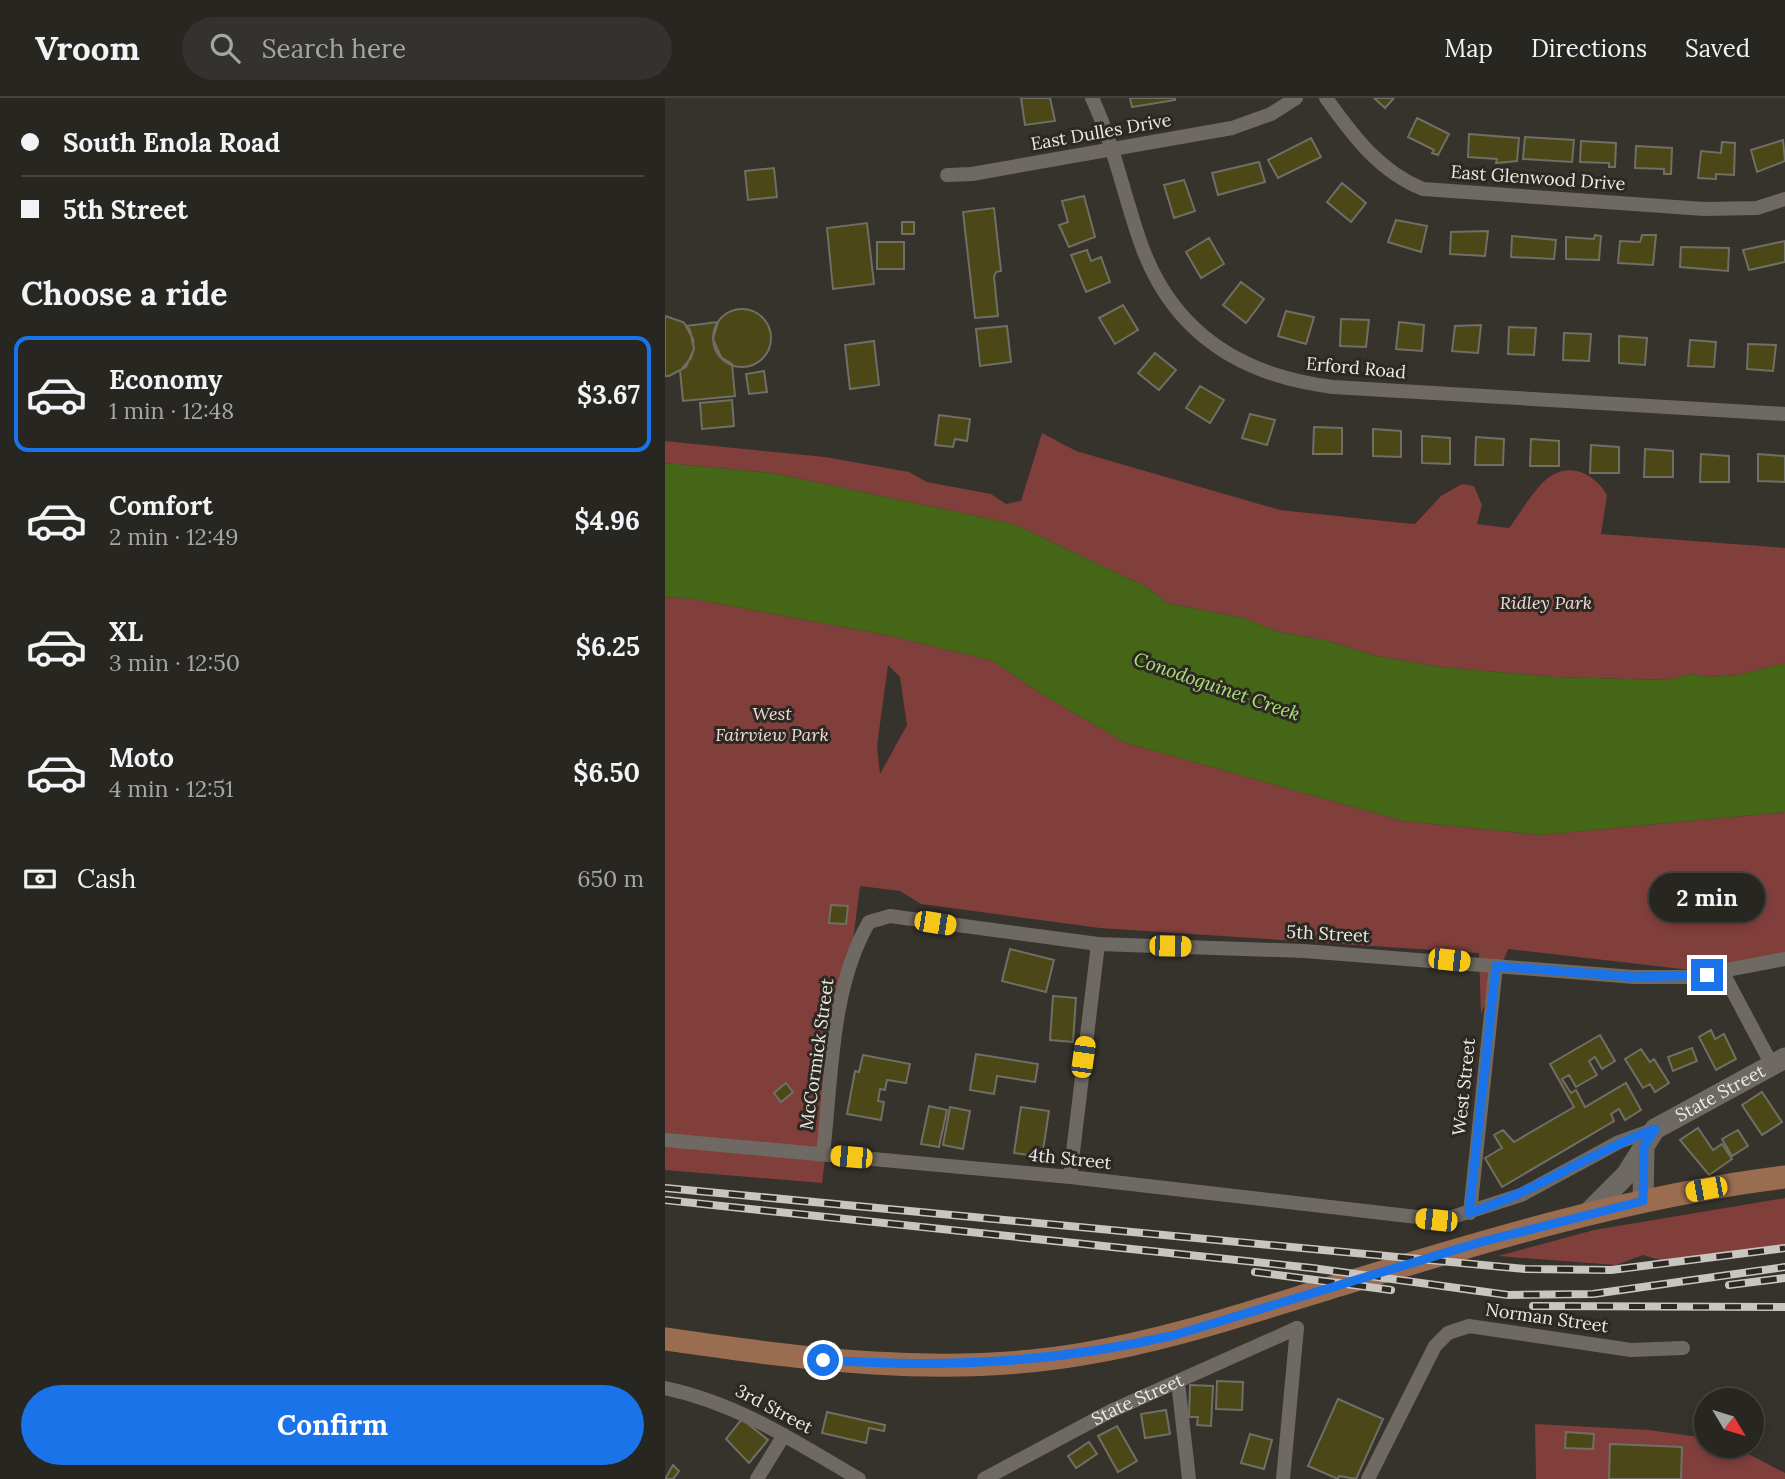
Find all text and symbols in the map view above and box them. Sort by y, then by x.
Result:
search box [182,17,672,80]
text: Vroom [35,27,140,69]
icon: search [206,29,244,67]
text: Search here [262,32,406,65]
text: Map [1444,33,1493,64]
text: Directions [1531,33,1647,64]
text: Saved [1685,33,1750,64]
street label: East Dulles Drive [1029,108,1173,155]
text: South Enola Road [63,126,280,159]
street label: East Glenwood Drive [1450,160,1626,195]
text: 5th Street [63,193,188,226]
text: Choose a ride [21,273,228,314]
street label: Erford Road [1305,352,1407,383]
icon: car [25,363,88,426]
text: Economy [109,363,222,396]
text: $3.67 [577,378,640,411]
text: 1 min · 12:48 [109,396,234,425]
icon: car [25,489,88,552]
text: Comfort [109,489,213,522]
text: $4.96 [575,504,640,537]
text: 2 min · 12:49 [109,522,238,551]
park label: Ridley Park [1500,591,1592,614]
icon: car [25,615,88,678]
text: XL [109,615,143,648]
text: $6.25 [576,630,640,663]
water label: Conodoguinet Creek [1131,646,1303,726]
text: 3 min · 12:50 [109,648,240,677]
park label: West Fairview Park [715,702,829,746]
icon: car [25,741,88,804]
text: Moto [109,741,174,774]
text: $6.50 [573,756,640,789]
text: 4 min · 12:51 [109,774,234,803]
icon: cash [21,860,59,898]
text: Cash [77,862,136,895]
text: 650 m [577,864,644,893]
callout: 2 min [1649,874,1765,922]
text: 2 min [1676,883,1738,912]
car [913,909,958,937]
street label: 5th Street [1286,920,1370,947]
car [1149,935,1192,957]
car [1428,947,1471,973]
route end [1691,959,1723,991]
street label: McCormick Street [794,977,839,1131]
car [1070,1035,1097,1079]
street label: West Street [1447,1037,1480,1137]
street label: State Street [1671,1059,1769,1127]
street label: 4th Street [1027,1143,1113,1174]
car [830,1145,873,1169]
car [1684,1175,1729,1203]
car [1415,1207,1458,1233]
street label: Norman Street [1484,1297,1610,1338]
route start [807,1344,839,1376]
street label: State Street [1087,1368,1187,1430]
street label: 3rd Street [732,1379,817,1438]
button: Confirm [21,1385,644,1465]
north arrow [1694,1388,1764,1458]
map controls [1694,1388,1764,1458]

